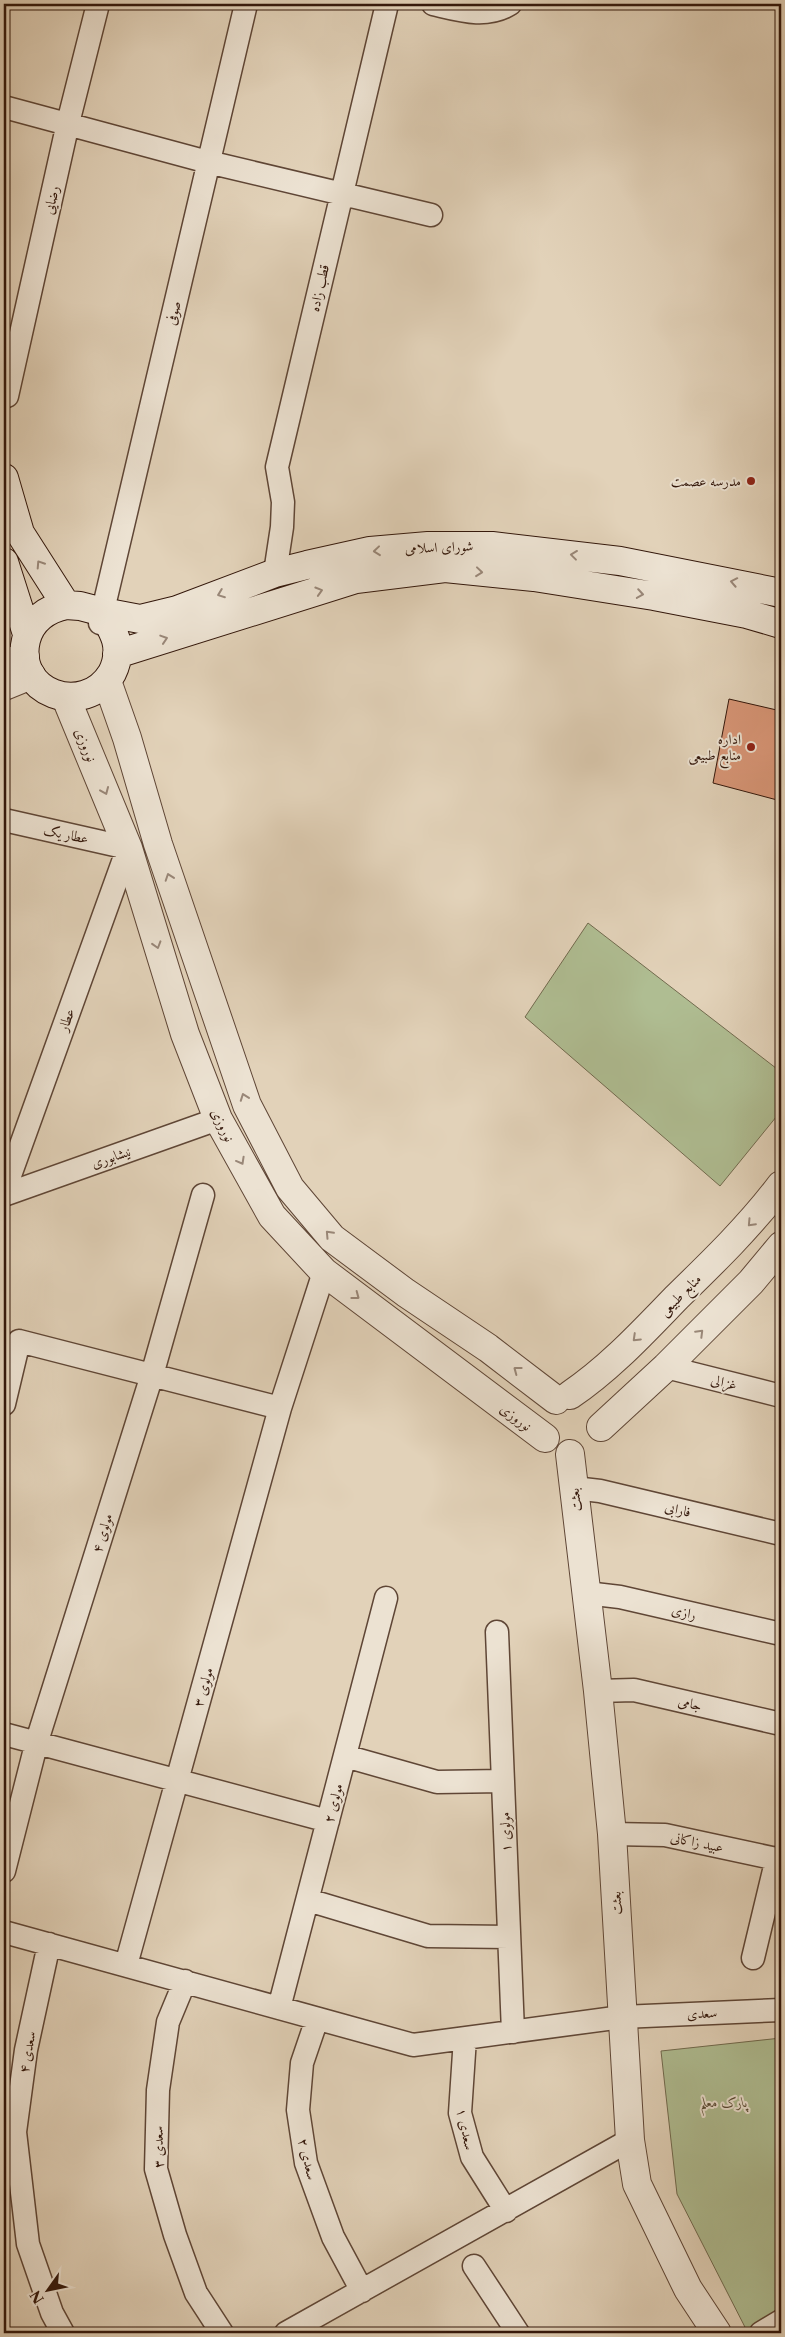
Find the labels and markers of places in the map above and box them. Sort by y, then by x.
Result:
place label: مدرسه عصمت [671,472,741,490]
marker: مدرسه عصمت [745,475,757,487]
place label: اداره منابع طبیعی [689,730,741,769]
marker: اداره منابع طبیعی [745,741,757,753]

